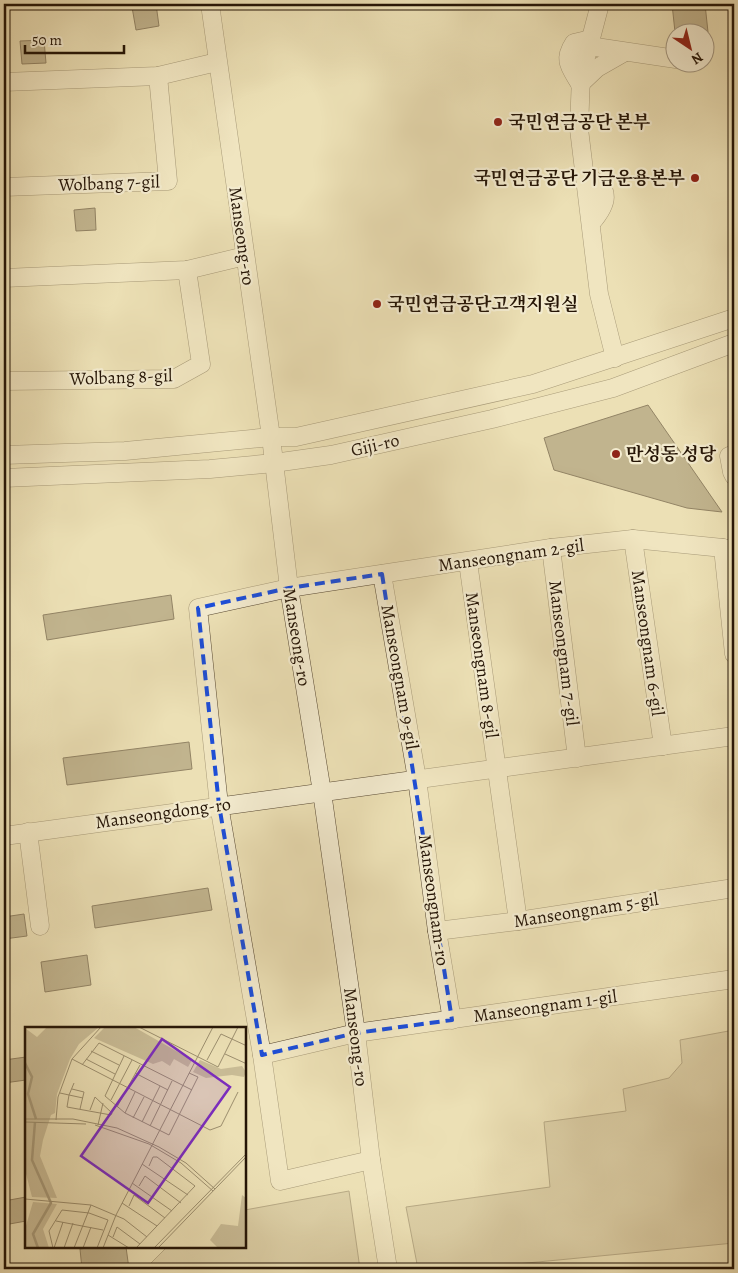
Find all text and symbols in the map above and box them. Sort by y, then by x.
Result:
scale bar [25,22,124,54]
north arrow [666,22,716,72]
text: 50 m [32,30,62,50]
text: N [688,48,707,69]
place label: 국민연금공단 본부 [508,110,651,134]
marker: 국민연금공단 본부 [492,116,504,128]
place label: 국민연금공단 기금운용본부 [473,166,686,190]
street label: Wolbang 7-gil [57,169,161,197]
marker: 국민연금공단 기금운용본부 [689,172,701,184]
street label: Manseong-ro [223,185,261,287]
place label: 국민연금공단고객지원실 [387,292,578,316]
marker: 국민연금공단고객지원실 [371,298,383,310]
street label: Wolbang 8-gil [68,363,173,391]
street label: Giji-ro [349,428,402,462]
place label: 만성동 성당 [626,442,717,466]
marker: 만성동 성당 [610,448,622,460]
street label: Manseongnam 2-gil [436,533,586,577]
street label: Manseongnam 6-gil [626,569,670,718]
street label: Manseongnam 7-gil [543,579,585,728]
street label: Manseong-ro [277,586,317,688]
street label: Manseongnam 8-gil [460,590,504,740]
street label: Manseongnam 9-gil [375,603,425,752]
street label: Manseongdong-ro [94,792,232,834]
street label: Manseongnam-ro [413,833,455,967]
street label: Manseongnam 5-gil [512,887,661,933]
street label: Manseongnam 1-gil [472,984,619,1028]
street label: Manseong-ro [338,986,374,1088]
inset map [25,1027,246,1248]

